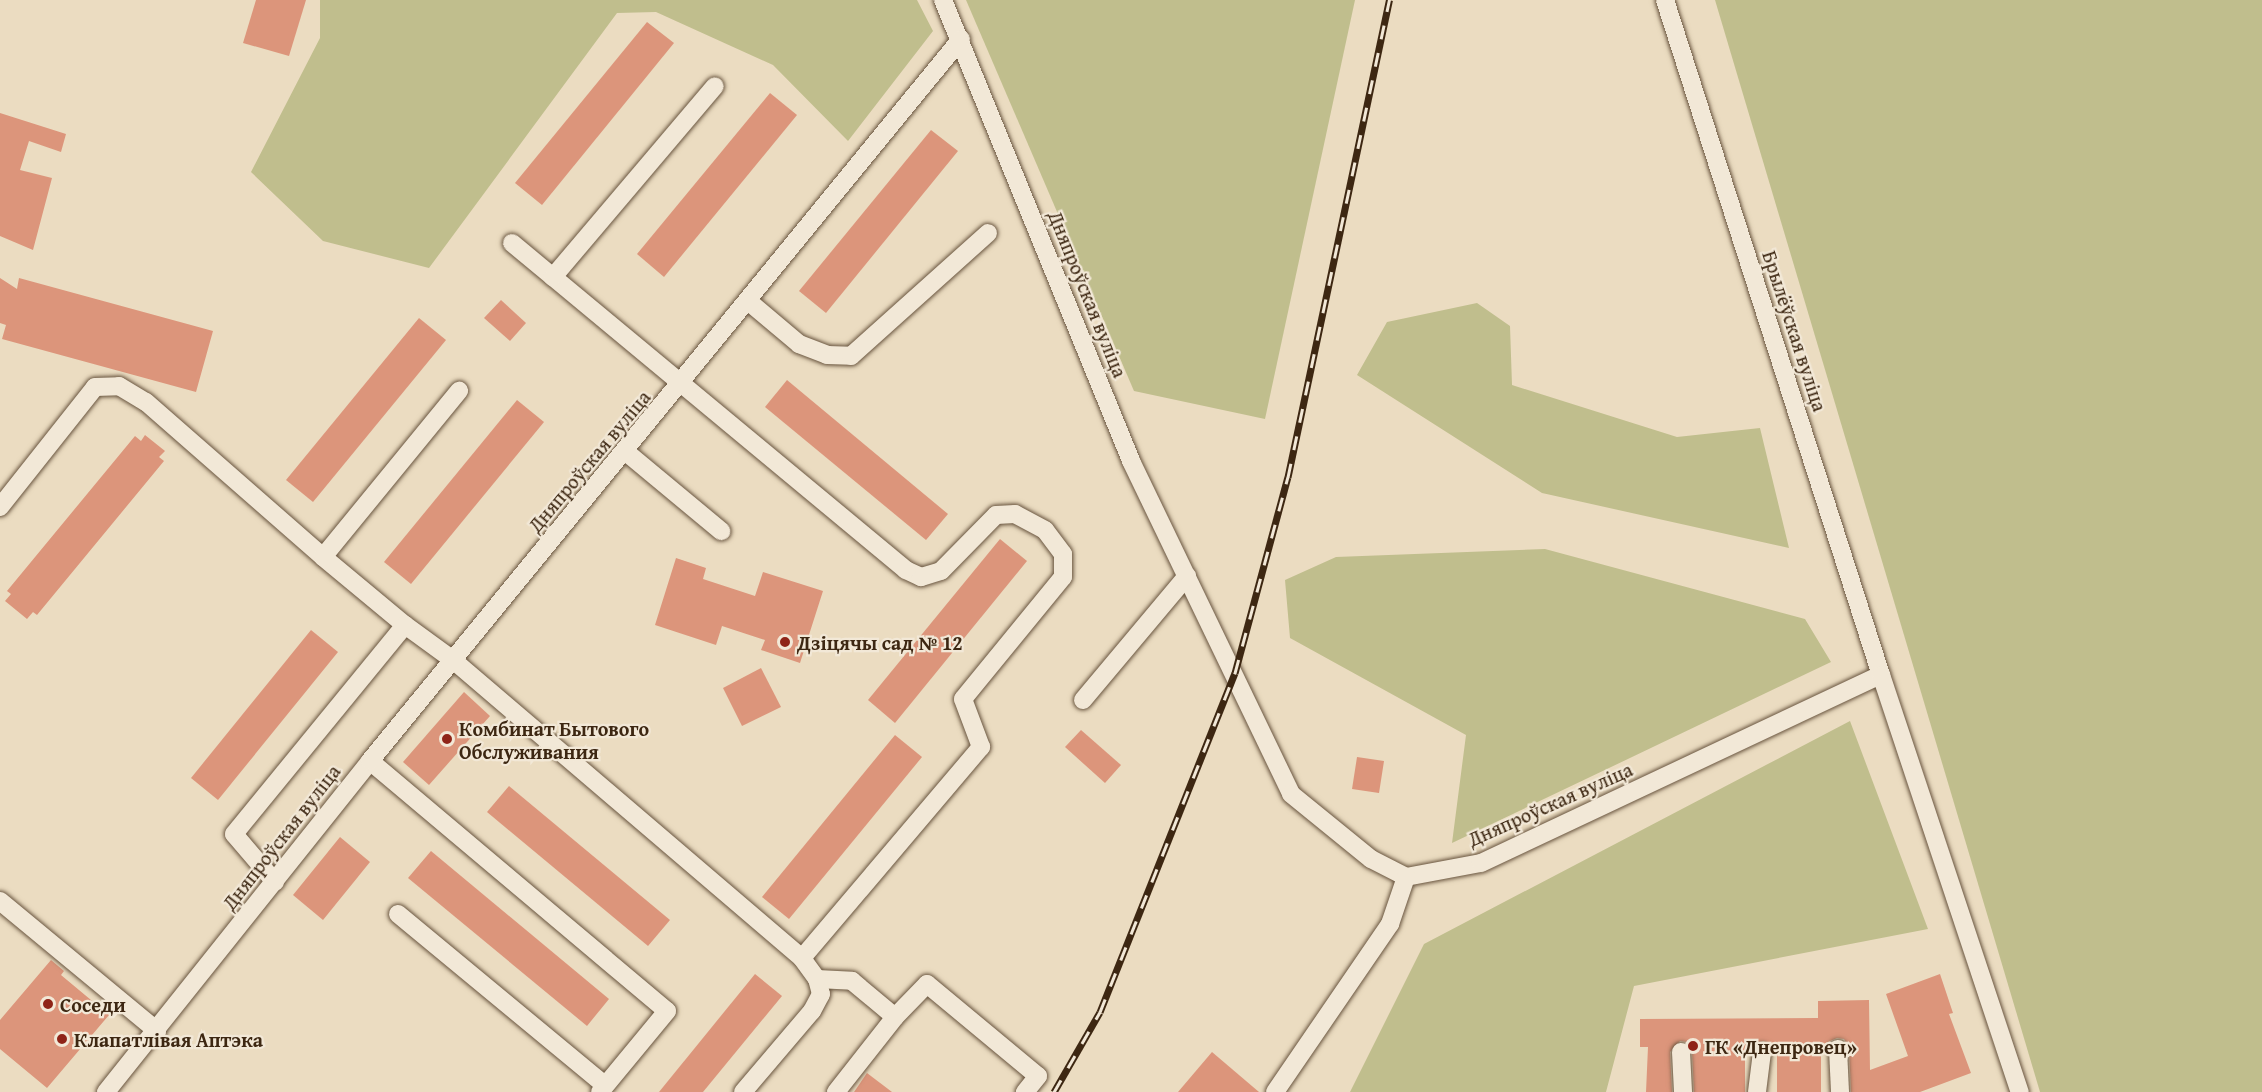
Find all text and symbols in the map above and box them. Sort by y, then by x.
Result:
street label: Дняпроўская вуліца [1044,207,1132,381]
street label: Брылёўская вуліца [1758,248,1832,414]
street label: Дняпроўская вуліца [523,385,655,537]
place label: Дзіцячы сад № 12 [797,630,963,654]
marker: Дзіцячы сад № 12 [778,635,792,649]
place label: Комбинат Бытового Обслуживания [459,716,649,763]
marker: Комбинат Бытового Обслуживания [440,732,454,746]
street label: Дняпроўская вуліца [1464,757,1636,851]
street label: Дняпроўская вуліца [217,760,345,914]
place label: Соседи [60,992,126,1016]
marker: Соседи [41,997,55,1011]
place label: Клапатлівая Аптэка [74,1027,263,1051]
marker: Клапатлівая Аптэка [55,1032,69,1046]
place label: ГК «Днепровец» [1705,1034,1857,1058]
marker: ГК «Днепровец» [1686,1039,1700,1053]

